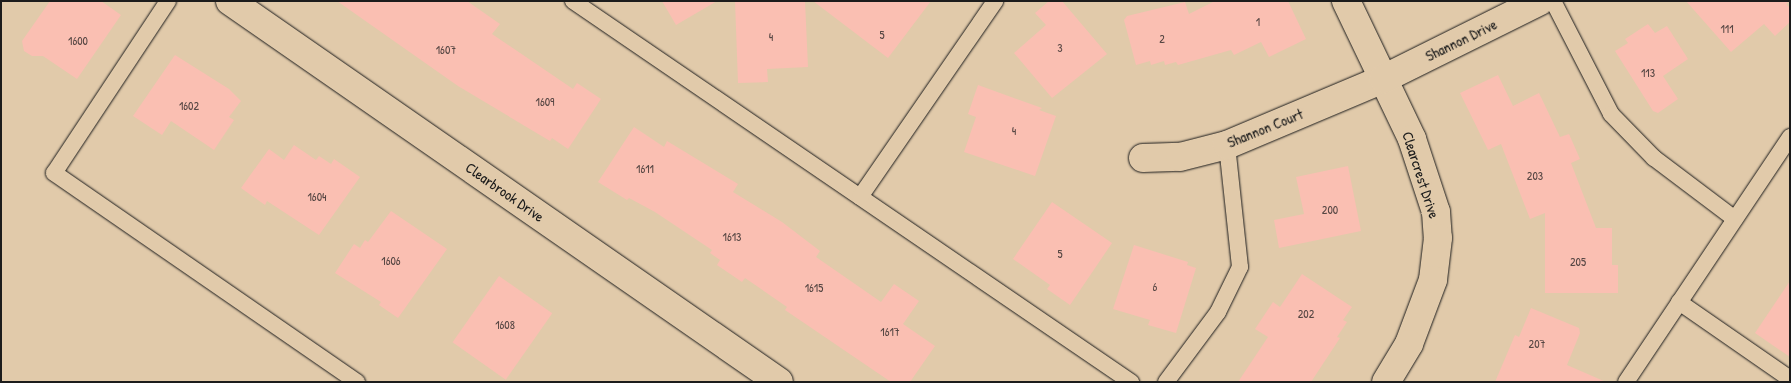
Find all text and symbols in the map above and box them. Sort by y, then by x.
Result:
house number: 1 [1256,15,1260,29]
street label: Shannon Drive [1422,15,1500,65]
house number: 111 [1720,22,1734,36]
house number: 5 [879,28,885,42]
house number: 4 [769,30,773,44]
house number: 2 [1159,32,1165,46]
house number: 1600 [68,34,88,48]
house number: 3 [1057,41,1063,55]
house number: 1607 [436,43,456,57]
house number: 113 [1641,66,1655,80]
house number: 1609 [536,95,554,109]
house number: 1602 [179,99,199,113]
street label: Shannon Court [1224,105,1306,151]
house number: 4 [1012,124,1016,138]
street label: Clearcrest Drive [1399,129,1443,221]
street label: Clearbrook Drive [462,158,548,226]
house number: 1611 [636,162,654,176]
house number: 203 [1527,169,1543,183]
house number: 1604 [307,190,327,204]
house number: 200 [1322,203,1338,217]
house number: 1613 [723,230,741,244]
house number: 5 [1057,247,1063,261]
house number: 1606 [381,254,401,268]
house number: 205 [1570,255,1586,269]
house number: 6 [1153,280,1157,294]
house number: 1615 [805,281,823,295]
house number: 202 [1298,307,1314,321]
house number: 1608 [495,318,515,332]
house number: 1617 [880,325,900,339]
house number: 207 [1529,337,1545,351]

